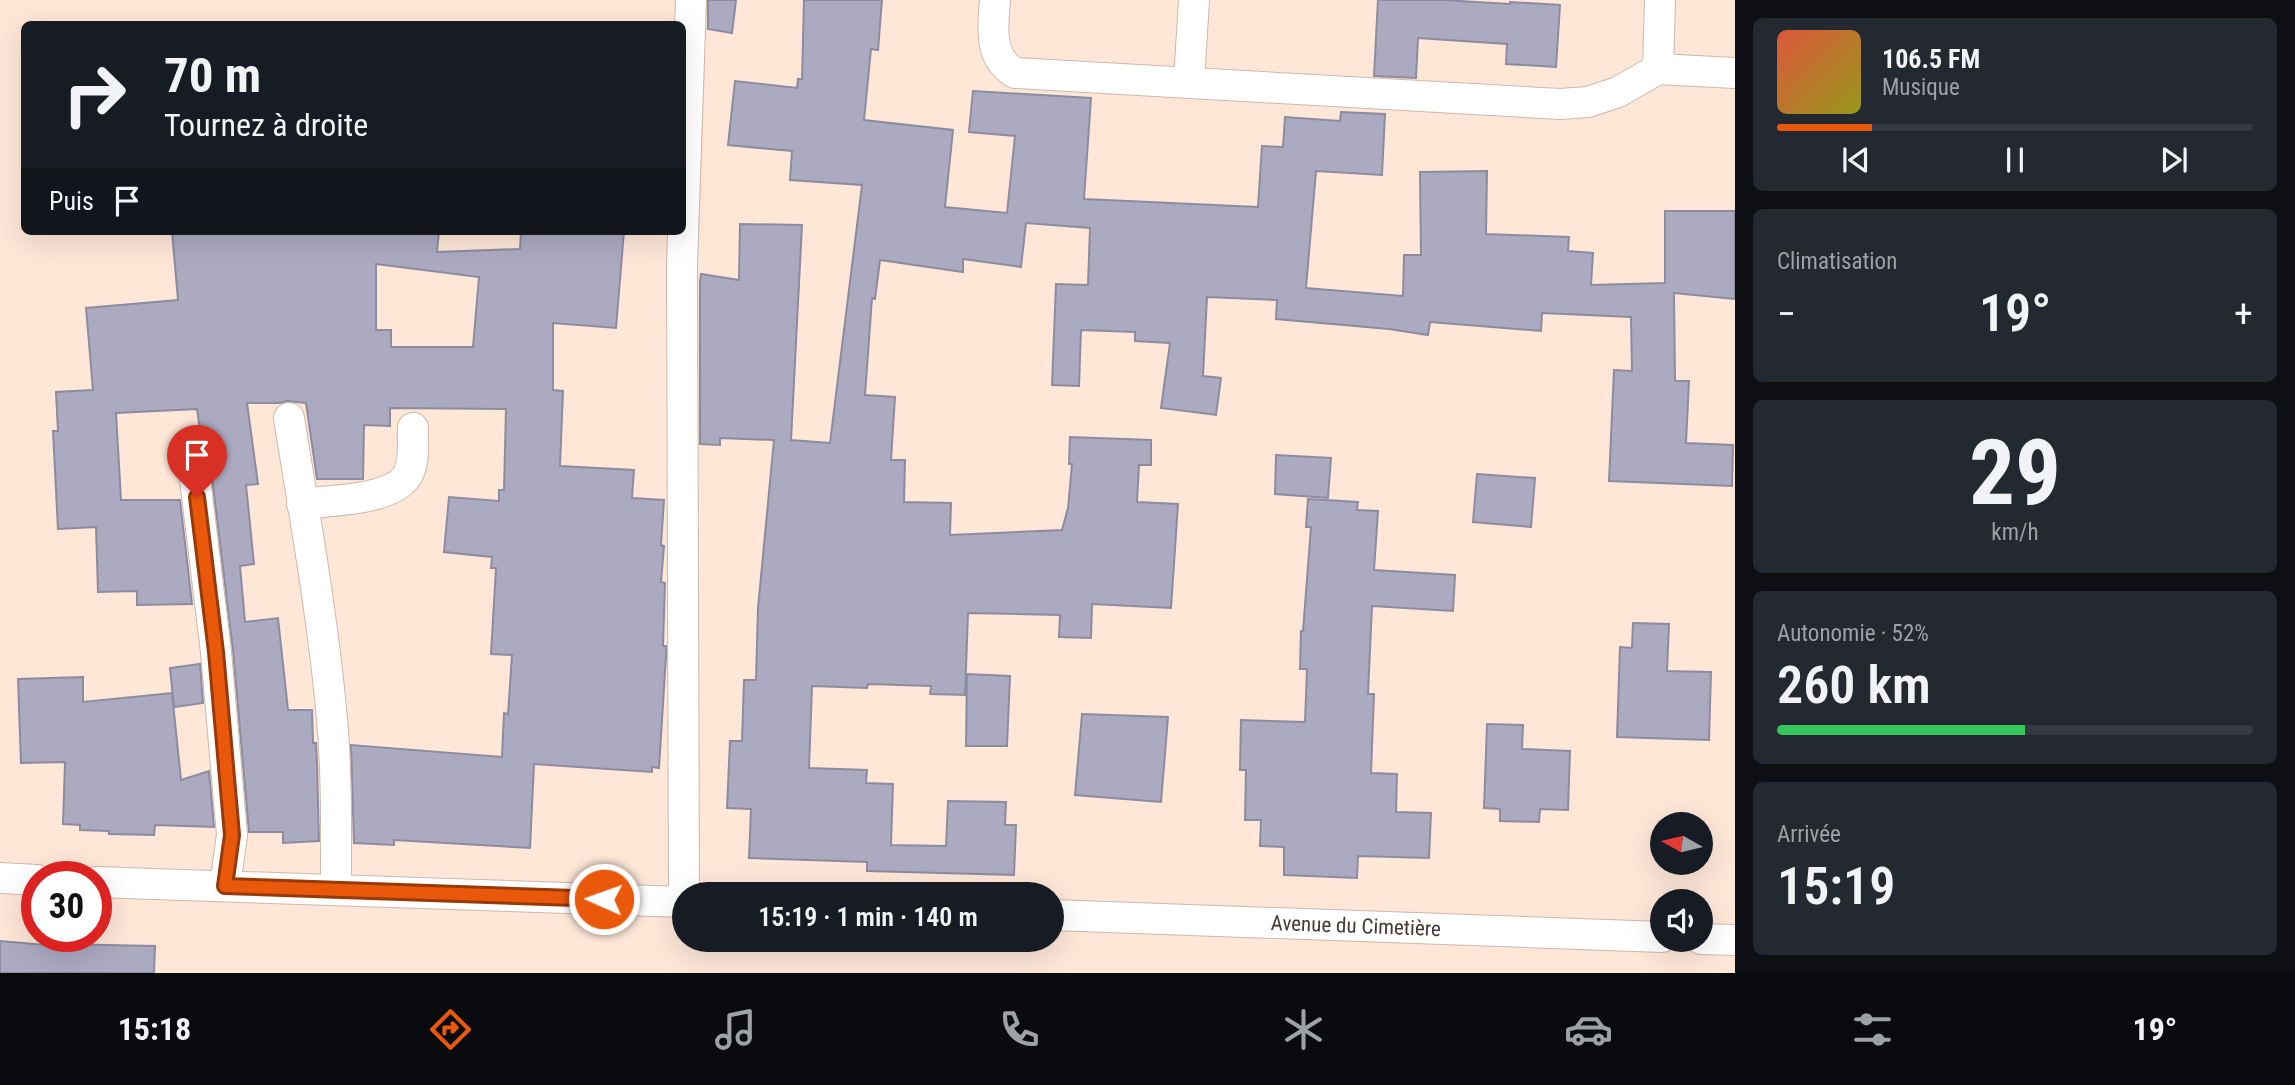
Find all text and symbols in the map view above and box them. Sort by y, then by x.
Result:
text: 106.5 FM [1882,44,1980,74]
text: 70 m [164,47,261,104]
icon: right [49,49,140,140]
text: Musique [1882,74,1960,101]
text: Tournez à droite [164,106,368,144]
icon: previous [1837,141,1875,179]
icon: pause [1996,141,2034,179]
icon: next [2155,141,2193,179]
icon: arrive [108,182,146,220]
text: Puis [49,186,94,216]
text: Climatisation [1777,248,1897,275]
text: 19° [1979,283,2051,344]
text: − [1777,292,1796,336]
text: + [2234,292,2253,336]
text: 29 [1969,420,2061,526]
pin [167,425,227,497]
icon: arrive [178,436,216,474]
text: km/h [1991,519,2039,546]
text: Autonomie · 52% [1777,620,1929,647]
text: 260 km [1777,655,1931,716]
north arrow [1650,812,1713,875]
map controls [1650,812,1713,952]
text: Arrivée [1777,821,1841,848]
text: 15:19 [1777,856,1895,917]
speed limit sign: 30 [21,861,112,952]
position arrow [567,862,641,936]
button: sound [1650,889,1713,952]
text: 15:19 · 1 min · 140 m [758,902,978,932]
street label: Avenue du Cimetière [1270,911,1441,941]
icon: directions [426,1005,475,1054]
icon: music [711,1005,760,1054]
icon: phone [995,1005,1044,1054]
icon: climate [1279,1005,1328,1054]
icon: car [1564,1005,1613,1054]
icon: filters [1848,1005,1897,1054]
text: 15:18 [118,1010,191,1048]
text: 19° [2133,1010,2177,1048]

